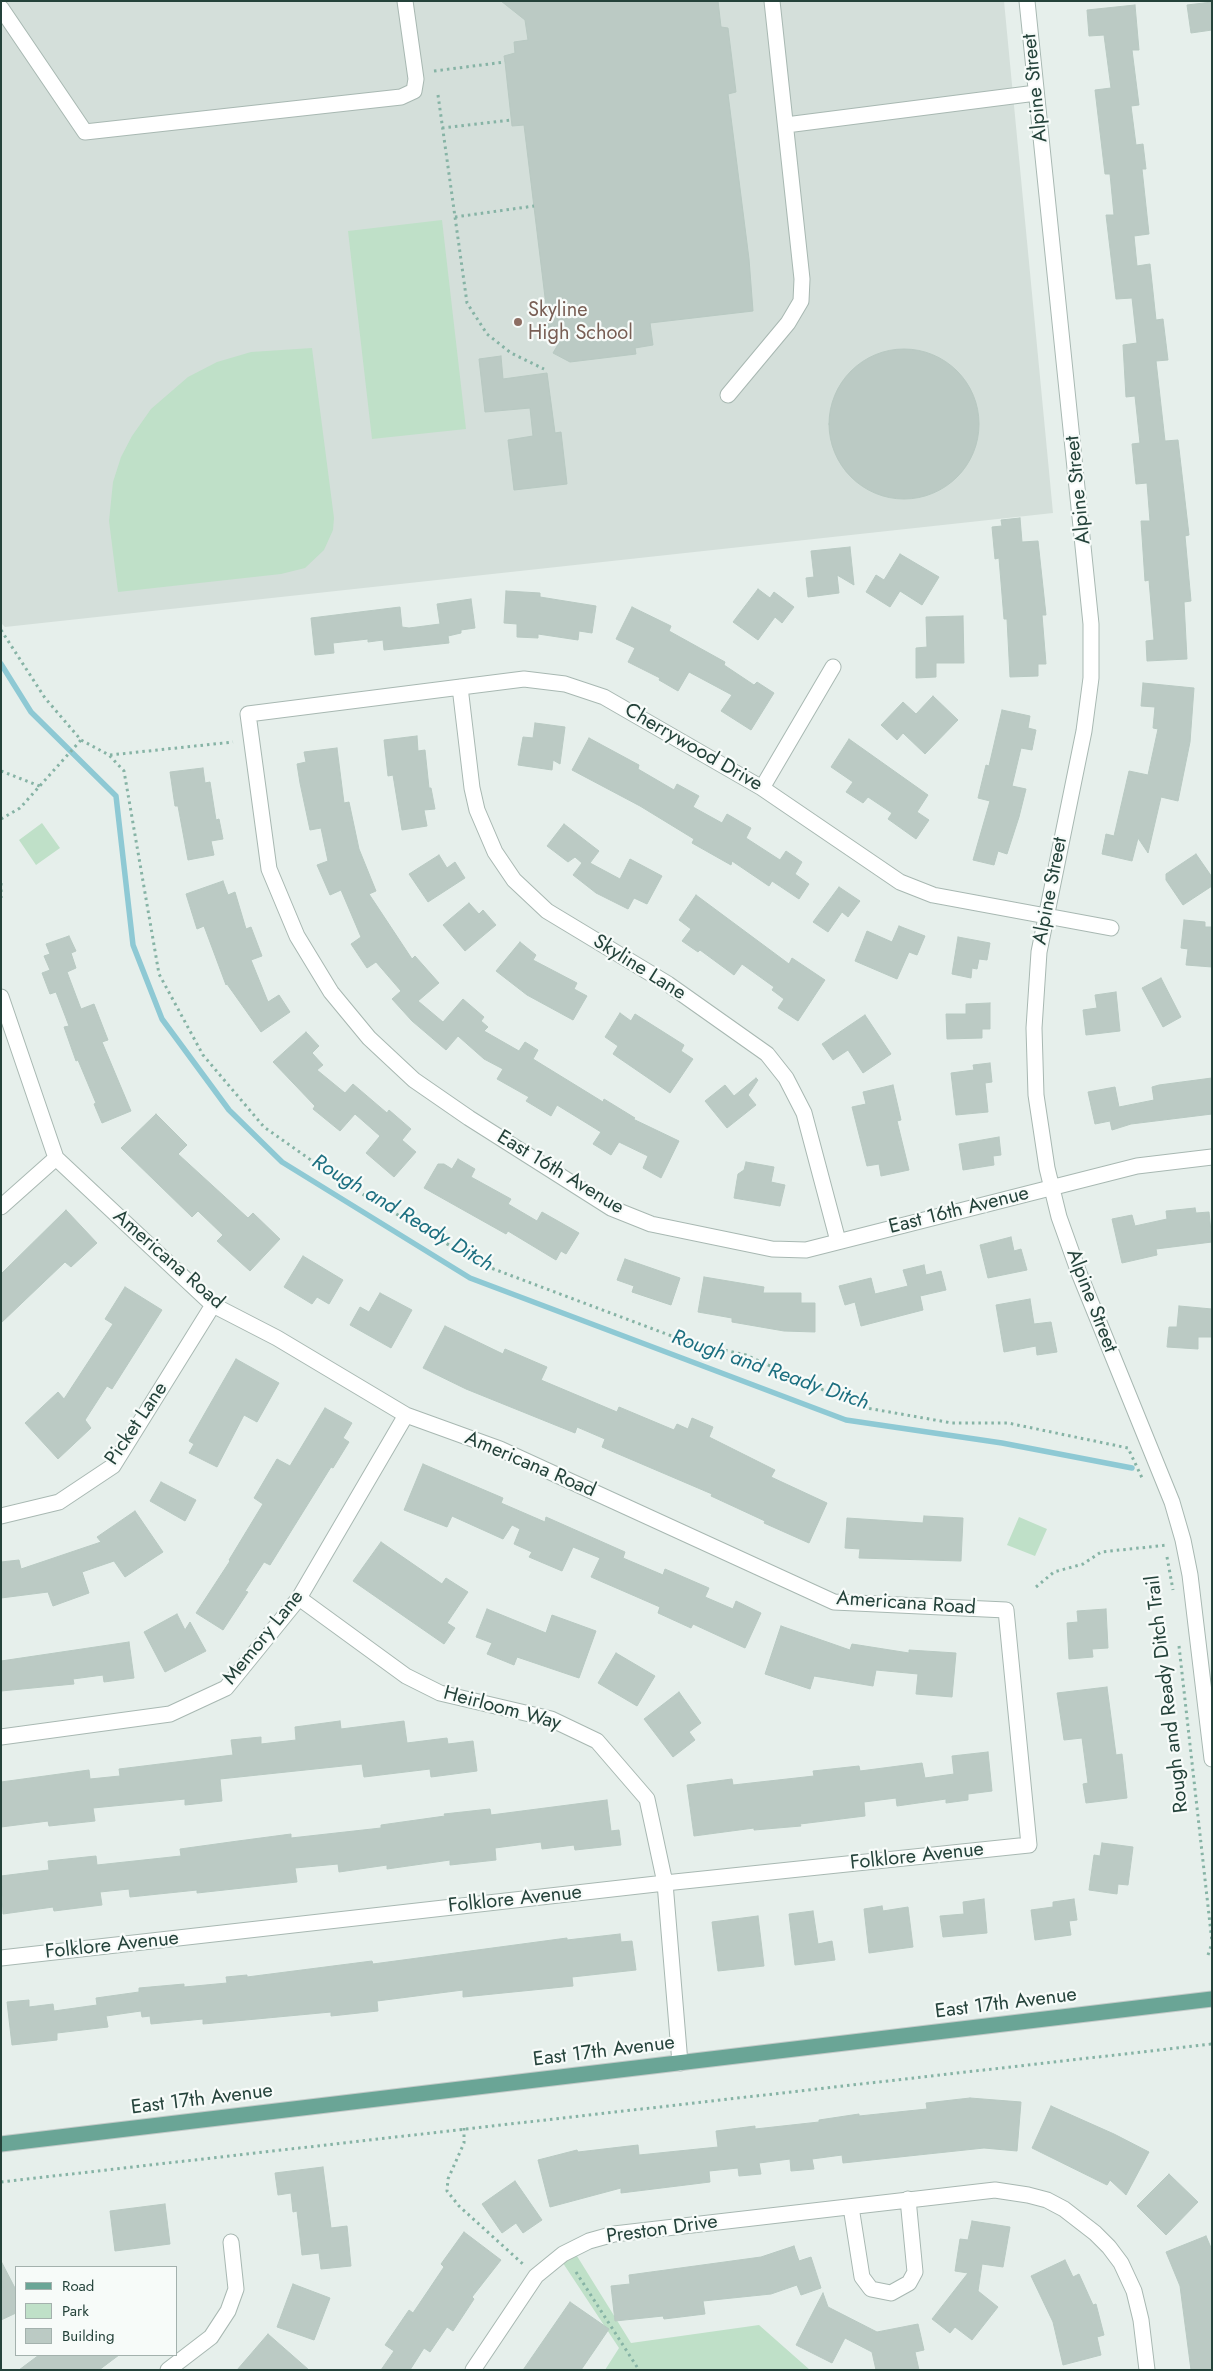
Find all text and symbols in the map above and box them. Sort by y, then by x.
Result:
street label: Alpine Street [1018,33,1054,143]
place label: Skyline High School [528,299,633,346]
marker: Skyline High School [512,316,524,328]
street label: Alpine Street [1061,435,1097,545]
street label: Cherrywood Drive [620,699,766,797]
street label: Alpine Street [1029,835,1073,947]
street label: Skyline Lane [588,930,690,1006]
street label: East 16th Avenue [492,1126,628,1220]
water label: Rough and Ready Ditch [307,1150,497,1278]
street label: East 16th Avenue [886,1182,1032,1240]
street label: Americana Road [107,1205,229,1315]
street label: Alpine Street [1060,1246,1122,1356]
water label: Rough and Ready Ditch [668,1325,872,1417]
street label: Picket Lane [101,1378,173,1470]
street label: Americana Road [461,1427,599,1503]
street label: Rough and Ready Ditch Trail [1142,1574,1194,1814]
street label: Memory Lane [219,1586,309,1690]
street label: Americana Road [836,1587,976,1621]
street label: Heirloom Way [441,1682,563,1736]
street label: Folklore Avenue [849,1838,985,1876]
street label: Folklore Avenue [447,1881,583,1919]
street label: Folklore Avenue [44,1927,180,1965]
street label: East 17th Avenue [934,1983,1078,2025]
street label: East 17th Avenue [532,2031,676,2073]
street label: East 17th Avenue [130,2079,274,2121]
street label: Preston Drive [605,2210,719,2250]
legend [15,2266,178,2356]
text: Road [62,2275,94,2297]
text: Park [62,2300,89,2322]
text: Building [62,2325,114,2347]

